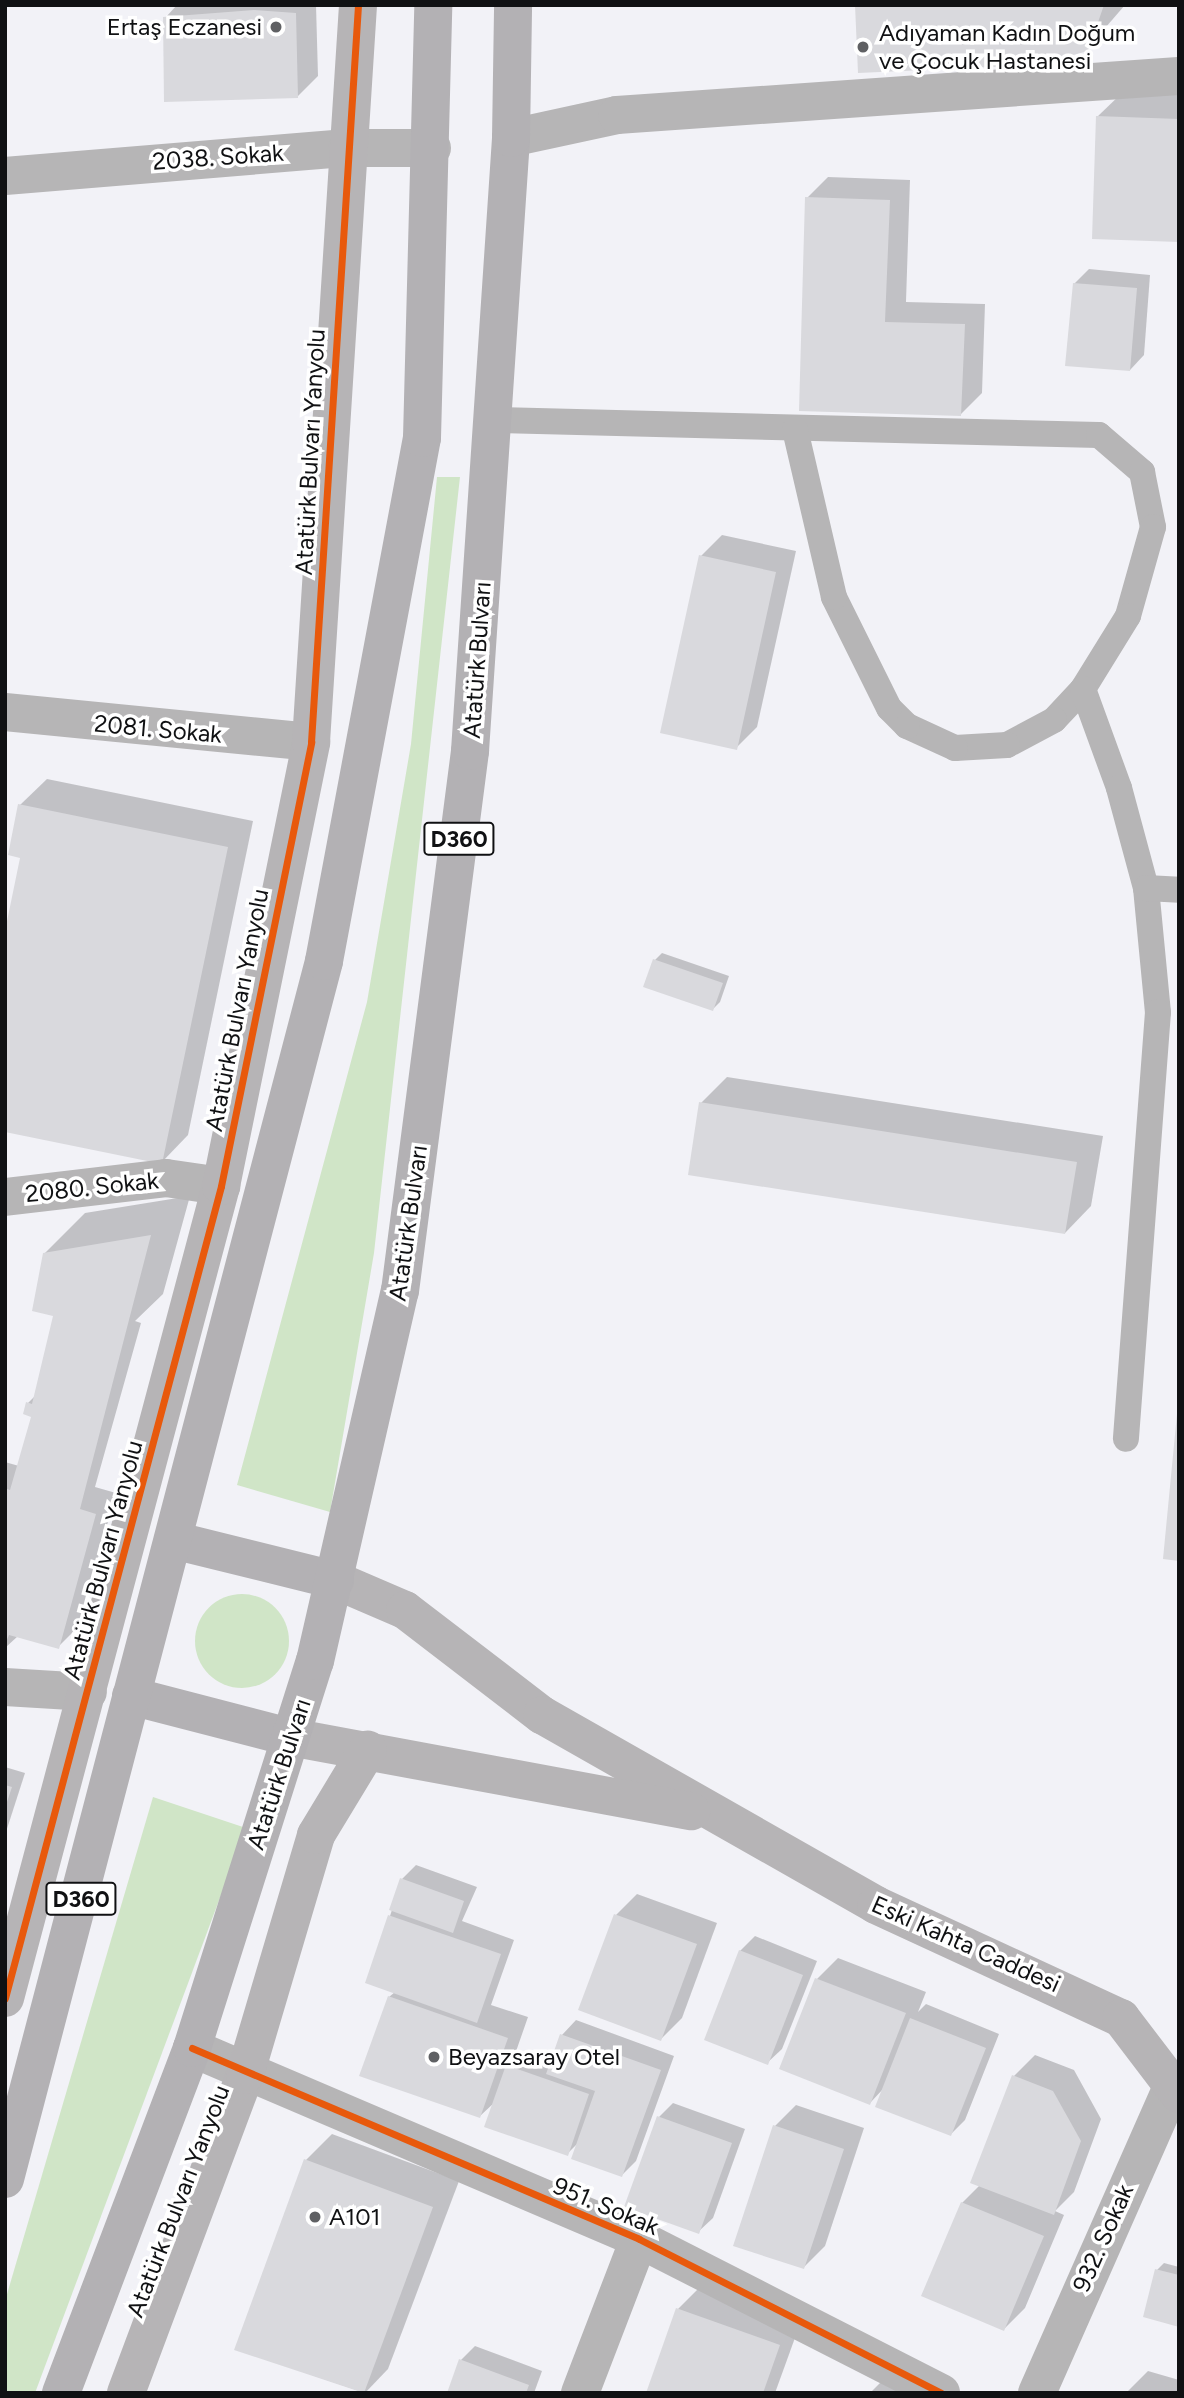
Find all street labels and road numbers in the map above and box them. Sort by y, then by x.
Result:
street label: 2038. Sokak [151,138,285,176]
street label: Atatürk Bulvarı Yanyolu [289,328,331,576]
street label: Atatürk Bulvarı [457,581,497,739]
street label: 2081. Sokak [93,709,223,749]
road number: D360 [422,820,496,859]
street label: Atatürk Bulvarı Yanyolu [199,886,275,1134]
street label: Atatürk Bulvarı [383,1143,433,1303]
street label: 2080. Sokak [24,1166,160,1208]
street label: Atatürk Bulvarı Yanyolu [57,1437,149,1683]
street label: Atatürk Bulvarı [241,1695,317,1853]
road number: D360 [44,1880,118,1918]
street label: Eski Kahta Caddesi [867,1889,1065,1999]
street label: Atatürk Bulvarı Yanyolu [120,2081,236,2321]
street label: 951. Sokak [549,2171,663,2241]
street label: 932. Sokak [1066,2180,1140,2296]

